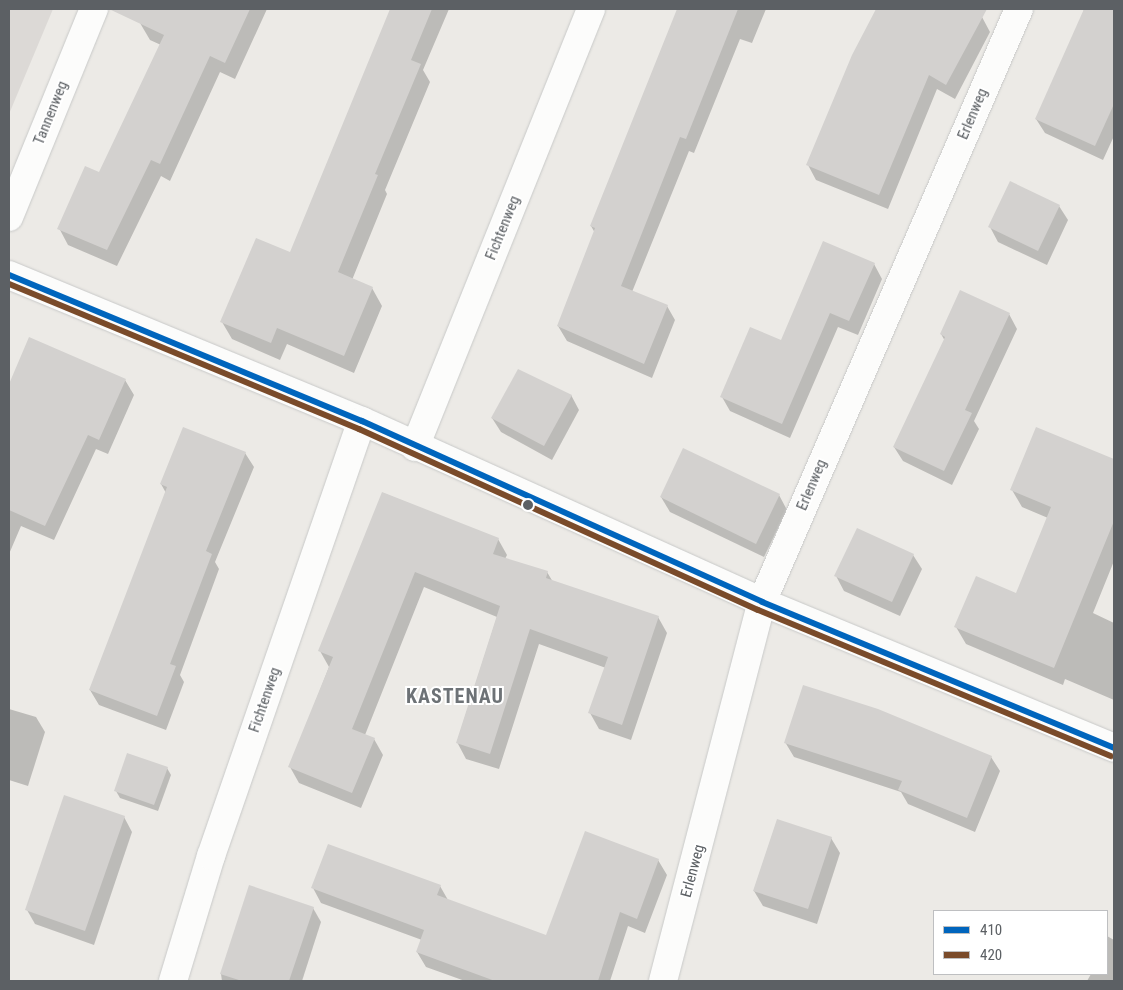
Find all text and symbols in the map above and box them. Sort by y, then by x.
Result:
street label: Tannenweg [30,78,72,148]
street label: Erlenweg [954,86,992,142]
street label: Fichtenweg [482,193,524,263]
street label: Erlenweg [793,457,831,513]
unlabelled marker [523,500,533,510]
street label: Fichtenweg [245,665,285,735]
district label: KASTENAU [405,684,505,708]
street label: Erlenweg [677,843,709,899]
legend [933,910,1108,975]
text: 410 [980,921,1002,939]
text: 420 [980,946,1002,964]

